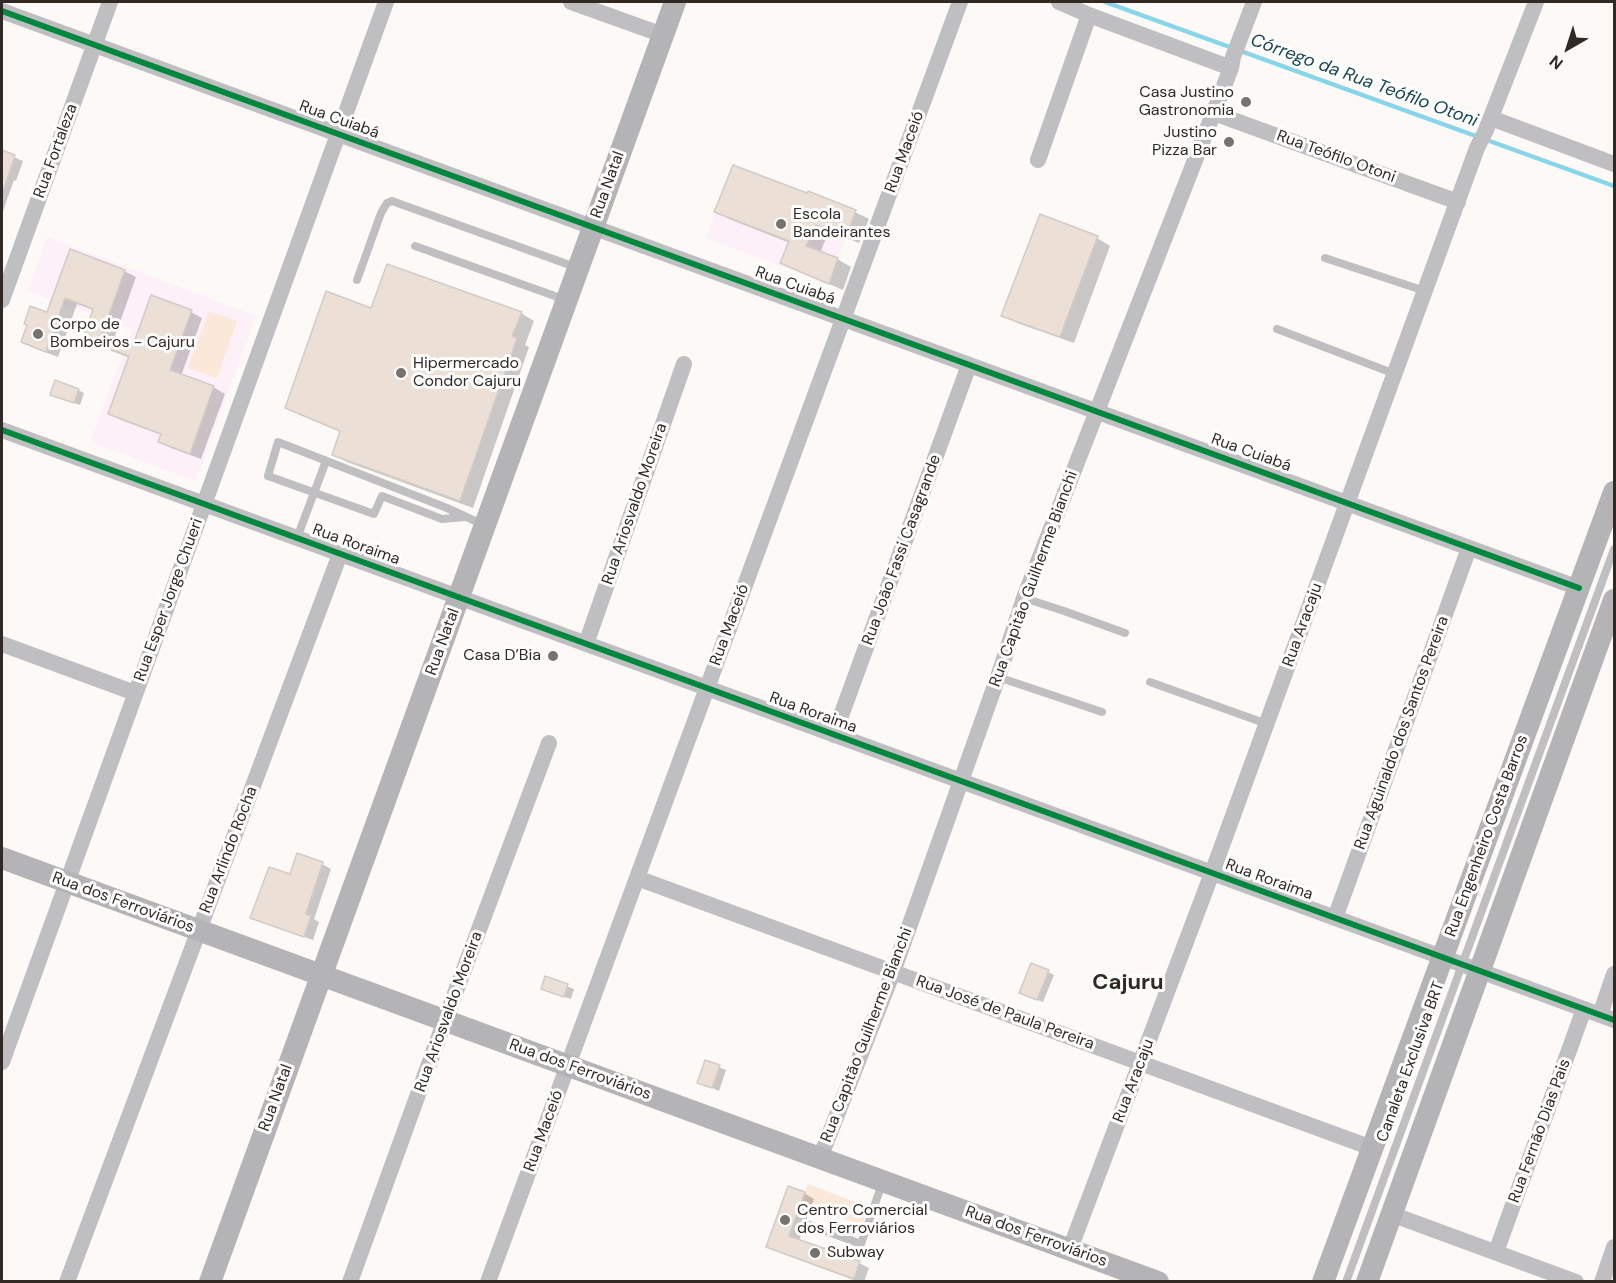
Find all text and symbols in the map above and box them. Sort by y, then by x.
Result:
north arrow [1538,18,1598,78]
water label: Córrego da Rua Teófilo Otoni [1247,30,1481,132]
text: N [1545,51,1568,74]
place label: Casa Justino Gastronomia [1139,83,1234,121]
marker: Casa Justino Gastronomia [1239,95,1253,109]
street label: Rua Cuiabá [296,97,382,143]
street label: Rua Fortaleza [30,101,82,201]
street label: Rua Maceió [881,109,929,195]
place label: Justino Pizza Bar [1152,123,1217,161]
street label: Rua Teófilo Otoni [1274,127,1398,187]
marker: Justino Pizza Bar [1222,135,1236,149]
street label: Rua Natal [587,149,629,221]
place label: Escola Bandeirantes [793,205,890,243]
marker: Escola Bandeirantes [774,217,788,231]
street label: Rua Cuiabá [752,263,838,309]
place label: Corpo de Bombeiros - Cajuru [50,315,195,353]
marker: Corpo de Bombeiros - Cajuru [31,327,45,341]
place label: Hipermercado Condor Cajuru [413,354,521,392]
marker: Hipermercado Condor Cajuru [394,366,408,380]
street label: Rua Ariosvaldo Moreira [598,421,672,587]
street label: Rua Cuiabá [1208,430,1294,476]
street label: Rua João Fassi Casagrande [859,452,945,648]
street label: Rua Capitão Guilherme Bianchi [986,468,1082,690]
street label: Rua Esper Jorge Chueri [131,516,207,684]
street label: Rua Roraima [310,520,402,570]
street label: Rua Aracaju [1279,580,1327,670]
street label: Rua Maceió [706,582,754,668]
street label: Rua Natal [422,606,464,678]
street label: Rua Aguinaldo dos Santos Pereira [1351,614,1453,852]
place label: Casa D’Bia [463,646,541,666]
marker: Casa D’Bia [546,649,560,663]
street label: Rua Roraima [767,688,859,738]
street label: Rua Engenheiro Costa Barros [1441,732,1533,940]
street label: Rua Arlindo Rocha [196,784,262,916]
street label: Rua Roraima [1223,855,1315,905]
street label: Rua dos Ferroviários [49,868,197,938]
street label: Rua Capitão Guilherme Bianchi [817,925,917,1145]
street label: Rua Ariosvaldo Moreira [411,929,487,1095]
district label: Cajuru [1092,970,1164,996]
street label: Rua José de Paula Pereira [913,972,1097,1054]
street label: Canaleta Exclusiva BRT [1373,979,1449,1145]
street label: Rua dos Ferroviários [506,1035,654,1105]
street label: Rua Aracaju [1109,1037,1159,1125]
street label: Rua Fernão Dias Pais [1505,1056,1575,1206]
street label: Rua Natal [255,1062,297,1134]
street label: Rua Maceió [520,1088,568,1174]
place label: Centro Comercial dos Ferroviários [797,1201,928,1239]
street label: Rua dos Ferroviários [962,1202,1110,1272]
marker: Centro Comercial dos Ferroviários [778,1213,792,1227]
place label: Subway [827,1243,884,1263]
marker: Subway [808,1246,822,1260]

